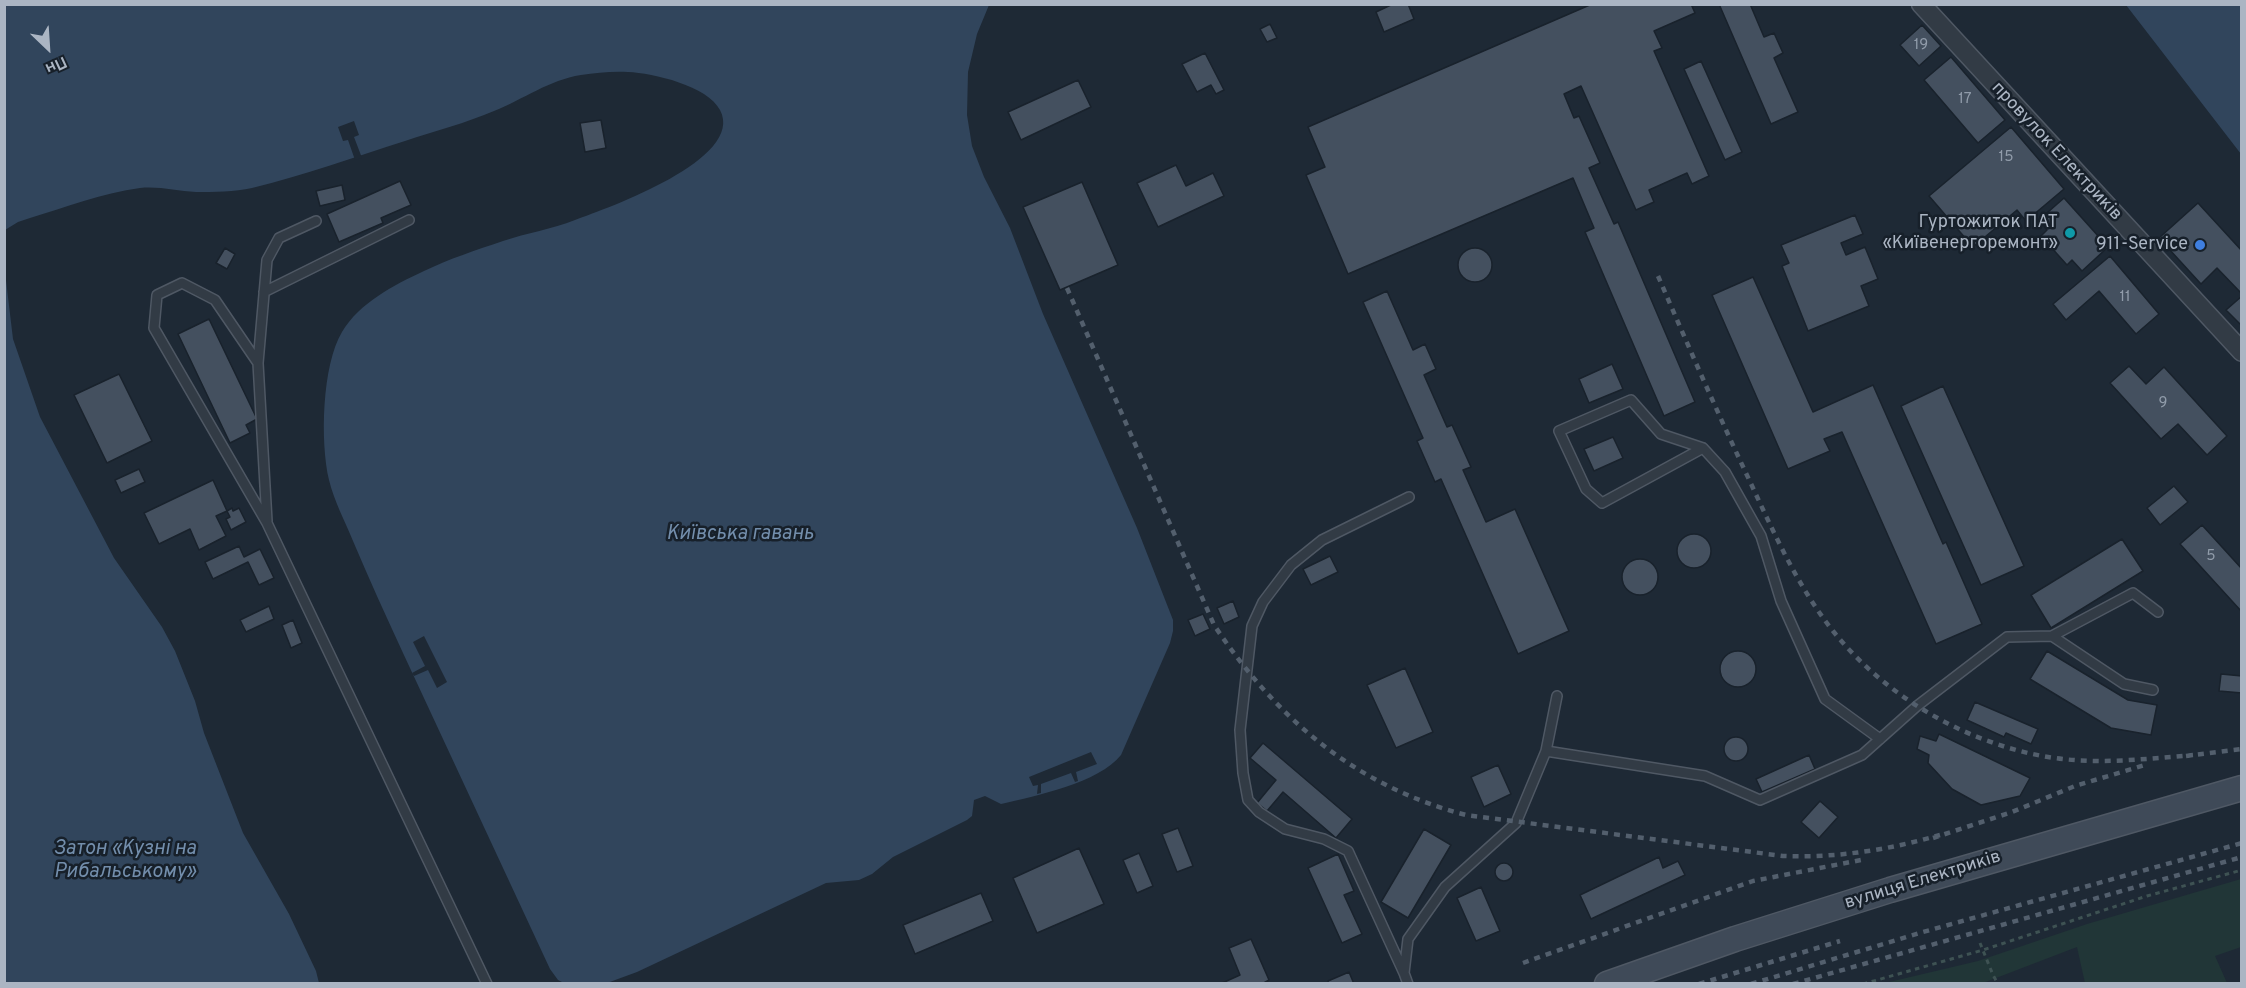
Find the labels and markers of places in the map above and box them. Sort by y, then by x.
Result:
place label: Гуртожиток ПАТ «Київенергоремонт» [1882,212,2058,254]
marker: Гуртожиток ПАТ «Київенергоремонт» [2063,226,2077,240]
place label: 911-Service [2096,234,2188,256]
marker: 911-Service [2193,238,2207,252]

